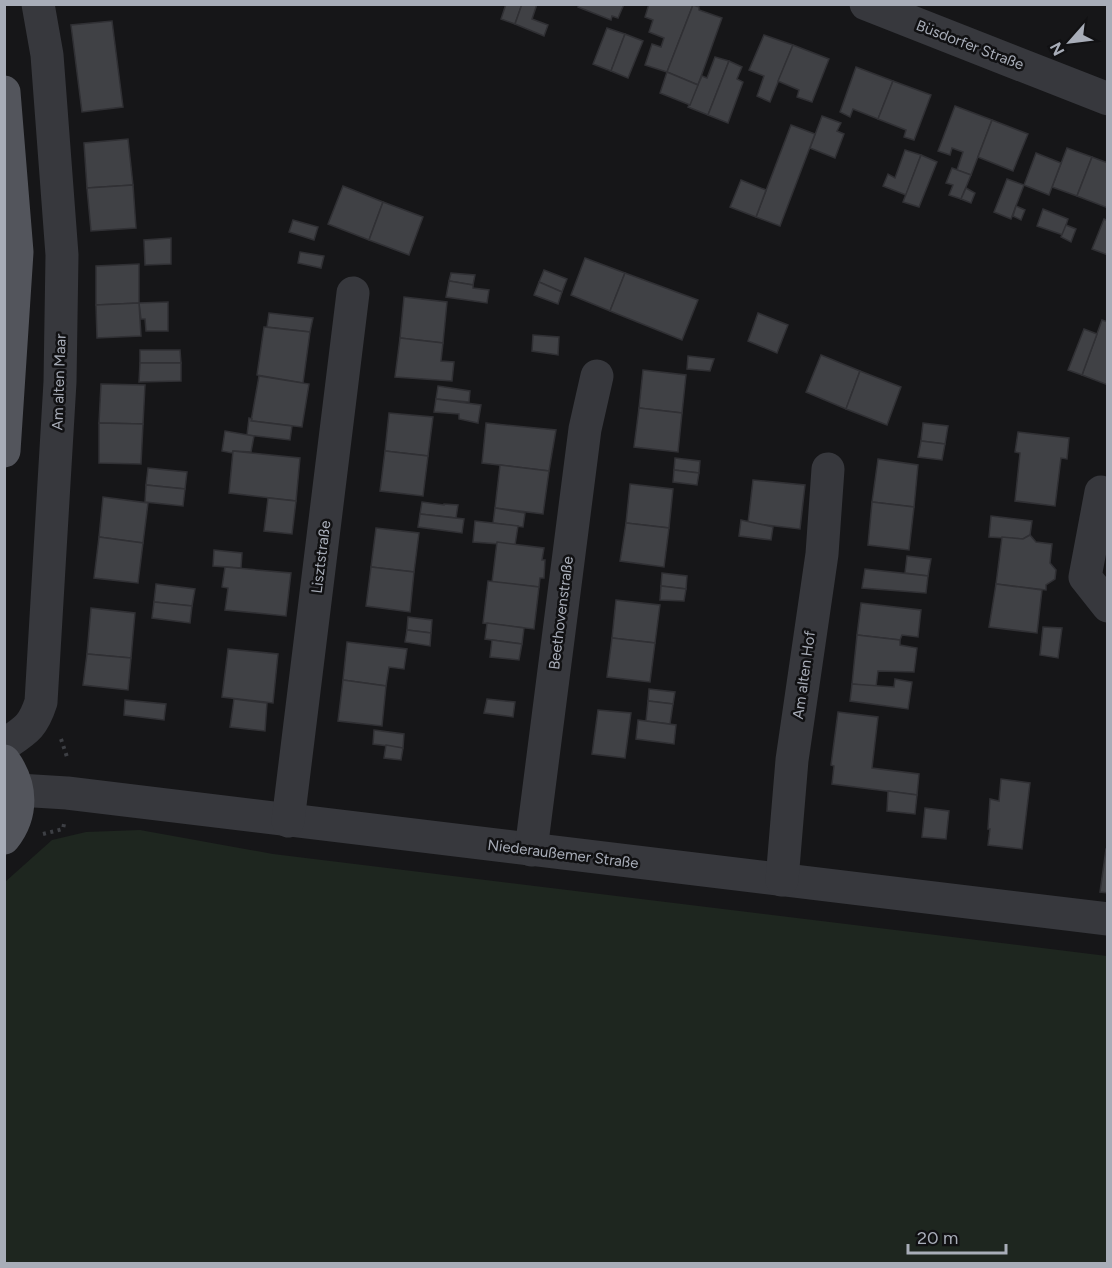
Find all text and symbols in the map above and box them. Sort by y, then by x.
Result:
north arrow [1040,12,1100,72]
street label: Büsdorfer Straße [914,16,1026,74]
text: N [1046,39,1068,59]
street label: Am alten Maar [48,333,70,431]
street label: Lisztstraße [308,520,334,594]
street label: Beethovenstraße [545,555,577,671]
street label: Am alten Hof [789,629,819,720]
street label: Niederaußemer Straße [486,836,640,872]
scale bar [908,1217,1006,1255]
text: 20 m [917,1227,958,1249]

